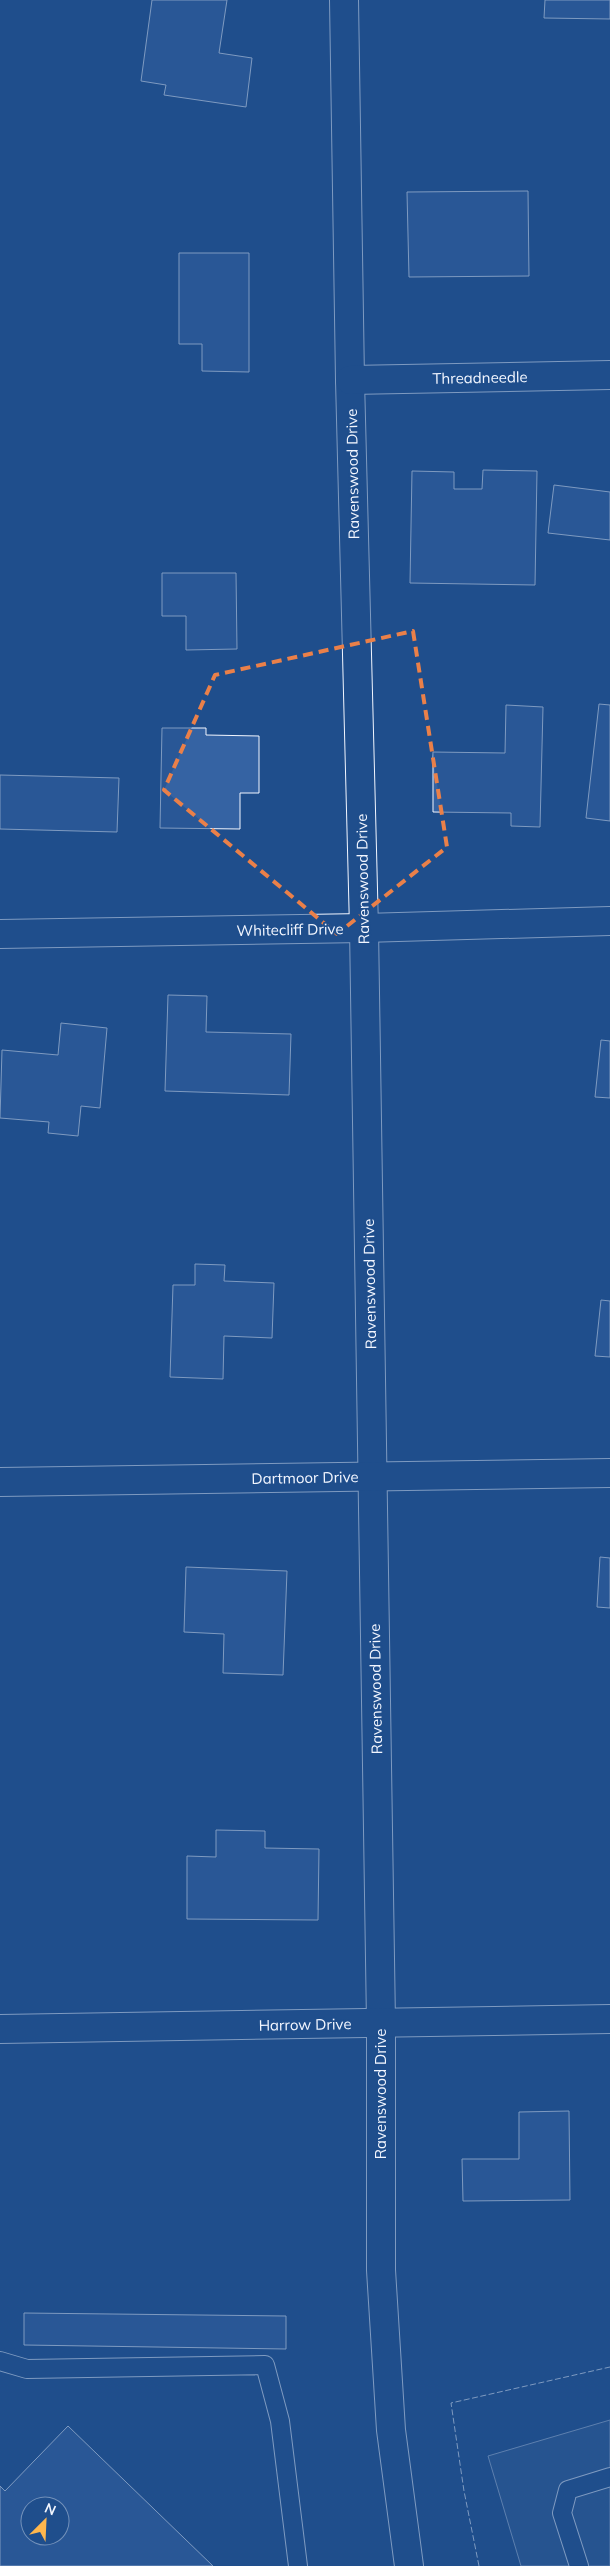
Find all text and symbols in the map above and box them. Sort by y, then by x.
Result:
street label: Threadneedle [432,367,528,388]
street label: Ravenswood Drive [342,409,363,539]
street label: Ravenswood Drive [352,814,373,944]
street label: Whitecliff Drive [236,919,344,940]
street label: Ravenswood Drive [359,1219,380,1349]
street label: Dartmoor Drive [251,1467,359,1488]
street label: Ravenswood Drive [365,1624,386,1754]
street label: Harrow Drive [258,2014,352,2035]
street label: Ravenswood Drive [371,2029,390,2159]
north arrow [20,2496,70,2546]
text: N [42,2499,59,2519]

